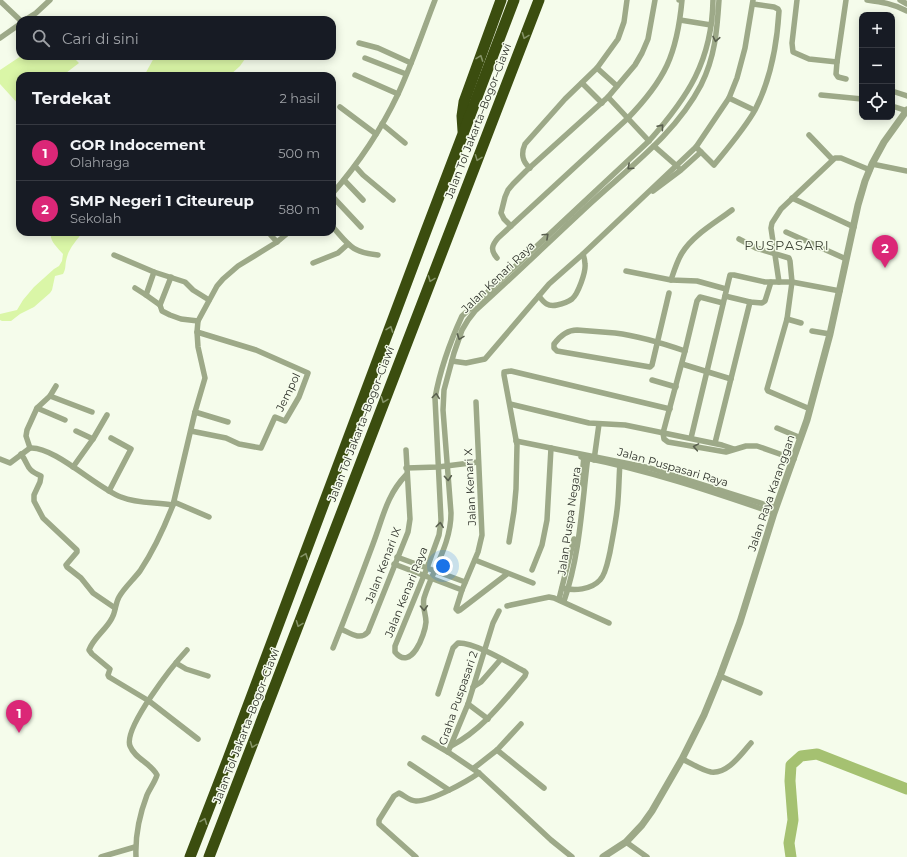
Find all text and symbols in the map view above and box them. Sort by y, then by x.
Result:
map controls [859,12,895,120]
button: + [859,12,895,48]
search box [16,16,336,60]
icon: search [30,27,52,49]
text: Cari di sini [62,29,139,48]
one-way arrow [521,33,529,40]
one-way arrow [712,36,721,42]
street label: Jalan Tol Jakarta–Bogor–Ciawi [441,41,514,202]
button: − [859,48,895,84]
one-way arrow [475,54,483,61]
button: locate [859,84,895,120]
text: Terdekat [32,88,111,108]
text: 2 hasil [279,90,320,106]
one-way arrow [656,125,663,132]
text: GOR Indocement [70,135,205,154]
text: 1 [42,145,48,161]
text: 500 m [278,145,320,161]
text: Olahraga [70,154,130,170]
one-way arrow [475,154,483,161]
one-way arrow [627,163,635,170]
text: SMP Negeri 1 Citeureup [70,191,254,210]
text: 2 [41,201,49,217]
text: 580 m [279,201,320,217]
text: Sekolah [70,210,121,226]
one-way arrow [541,233,549,241]
pin: 2 [872,235,898,268]
district label: PUSPASARI [744,237,830,253]
street label: Jalan Kenari Raya [458,238,538,316]
one-way arrow [428,275,436,282]
one-way arrow [385,326,393,333]
one-way arrow [456,334,464,341]
street label: Jalan Tol Jakarta–Bogor–Ciawi [324,344,397,505]
street label: Jempol [272,370,303,414]
one-way arrow [431,393,440,399]
one-way arrow [381,397,389,404]
street label: Jalan Raya Karanggan [744,433,797,554]
one-way arrow [693,443,699,452]
street label: Jalan Puspasari Raya [615,444,730,490]
street label: Jalan Kenari X [461,447,479,527]
street label: Jalan Puspa Negara [554,466,584,577]
one-way arrow [444,475,453,481]
one-way arrow [435,522,444,528]
street label: Jalan Kenari IX [362,524,404,606]
street label: Jalan Kenari Raya [381,545,431,640]
one-way arrow [300,552,308,559]
your location [433,556,453,576]
one-way arrow [420,605,428,611]
one-way arrow [295,620,303,627]
street label: Jalan Tol Jakarta–Bogor–Ciawi [209,646,282,807]
street label: Graha Puspasari 2 [435,649,481,747]
pin: 1 [6,700,32,733]
one-way arrow [249,742,257,749]
one-way arrow [200,817,208,824]

